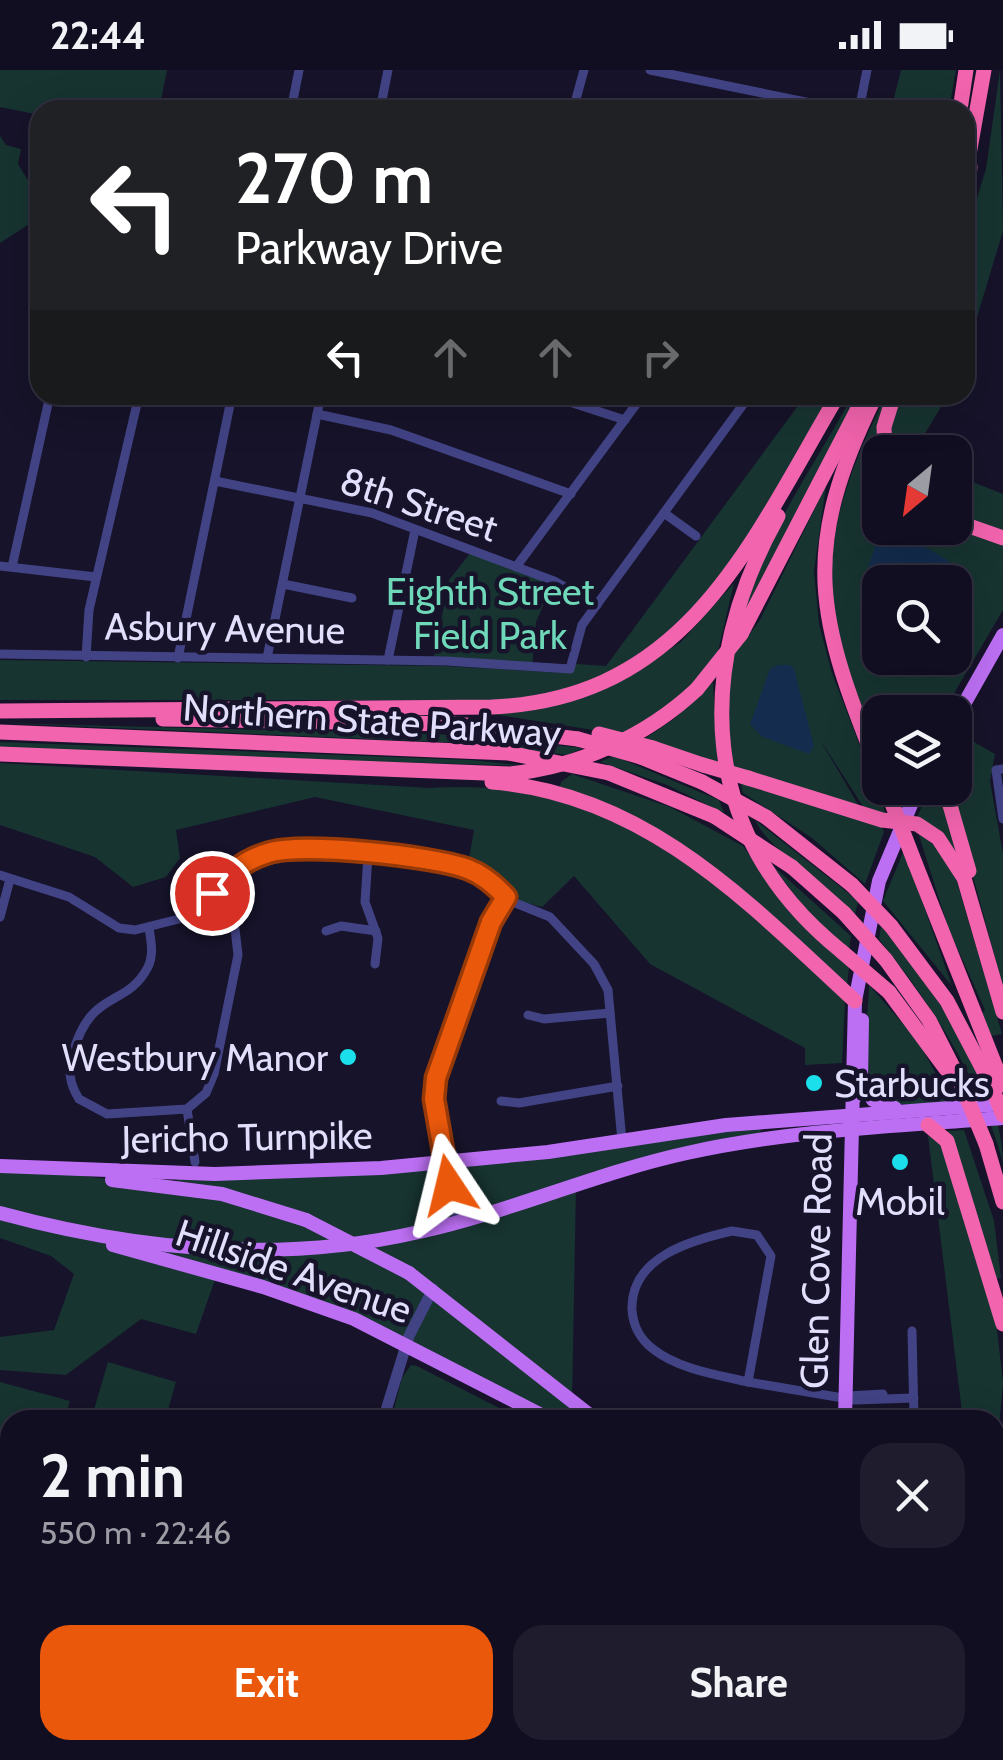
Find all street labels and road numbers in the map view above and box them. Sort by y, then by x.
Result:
street label: 8th Street [334,457,504,552]
street label: Asbury Avenue [104,602,346,654]
street label: Northern State Parkway [181,683,563,757]
street label: Jericho Turnpike [120,1111,373,1163]
street label: Glen Cove Road [790,1133,842,1389]
street label: Hillside Avenue [170,1209,418,1333]

